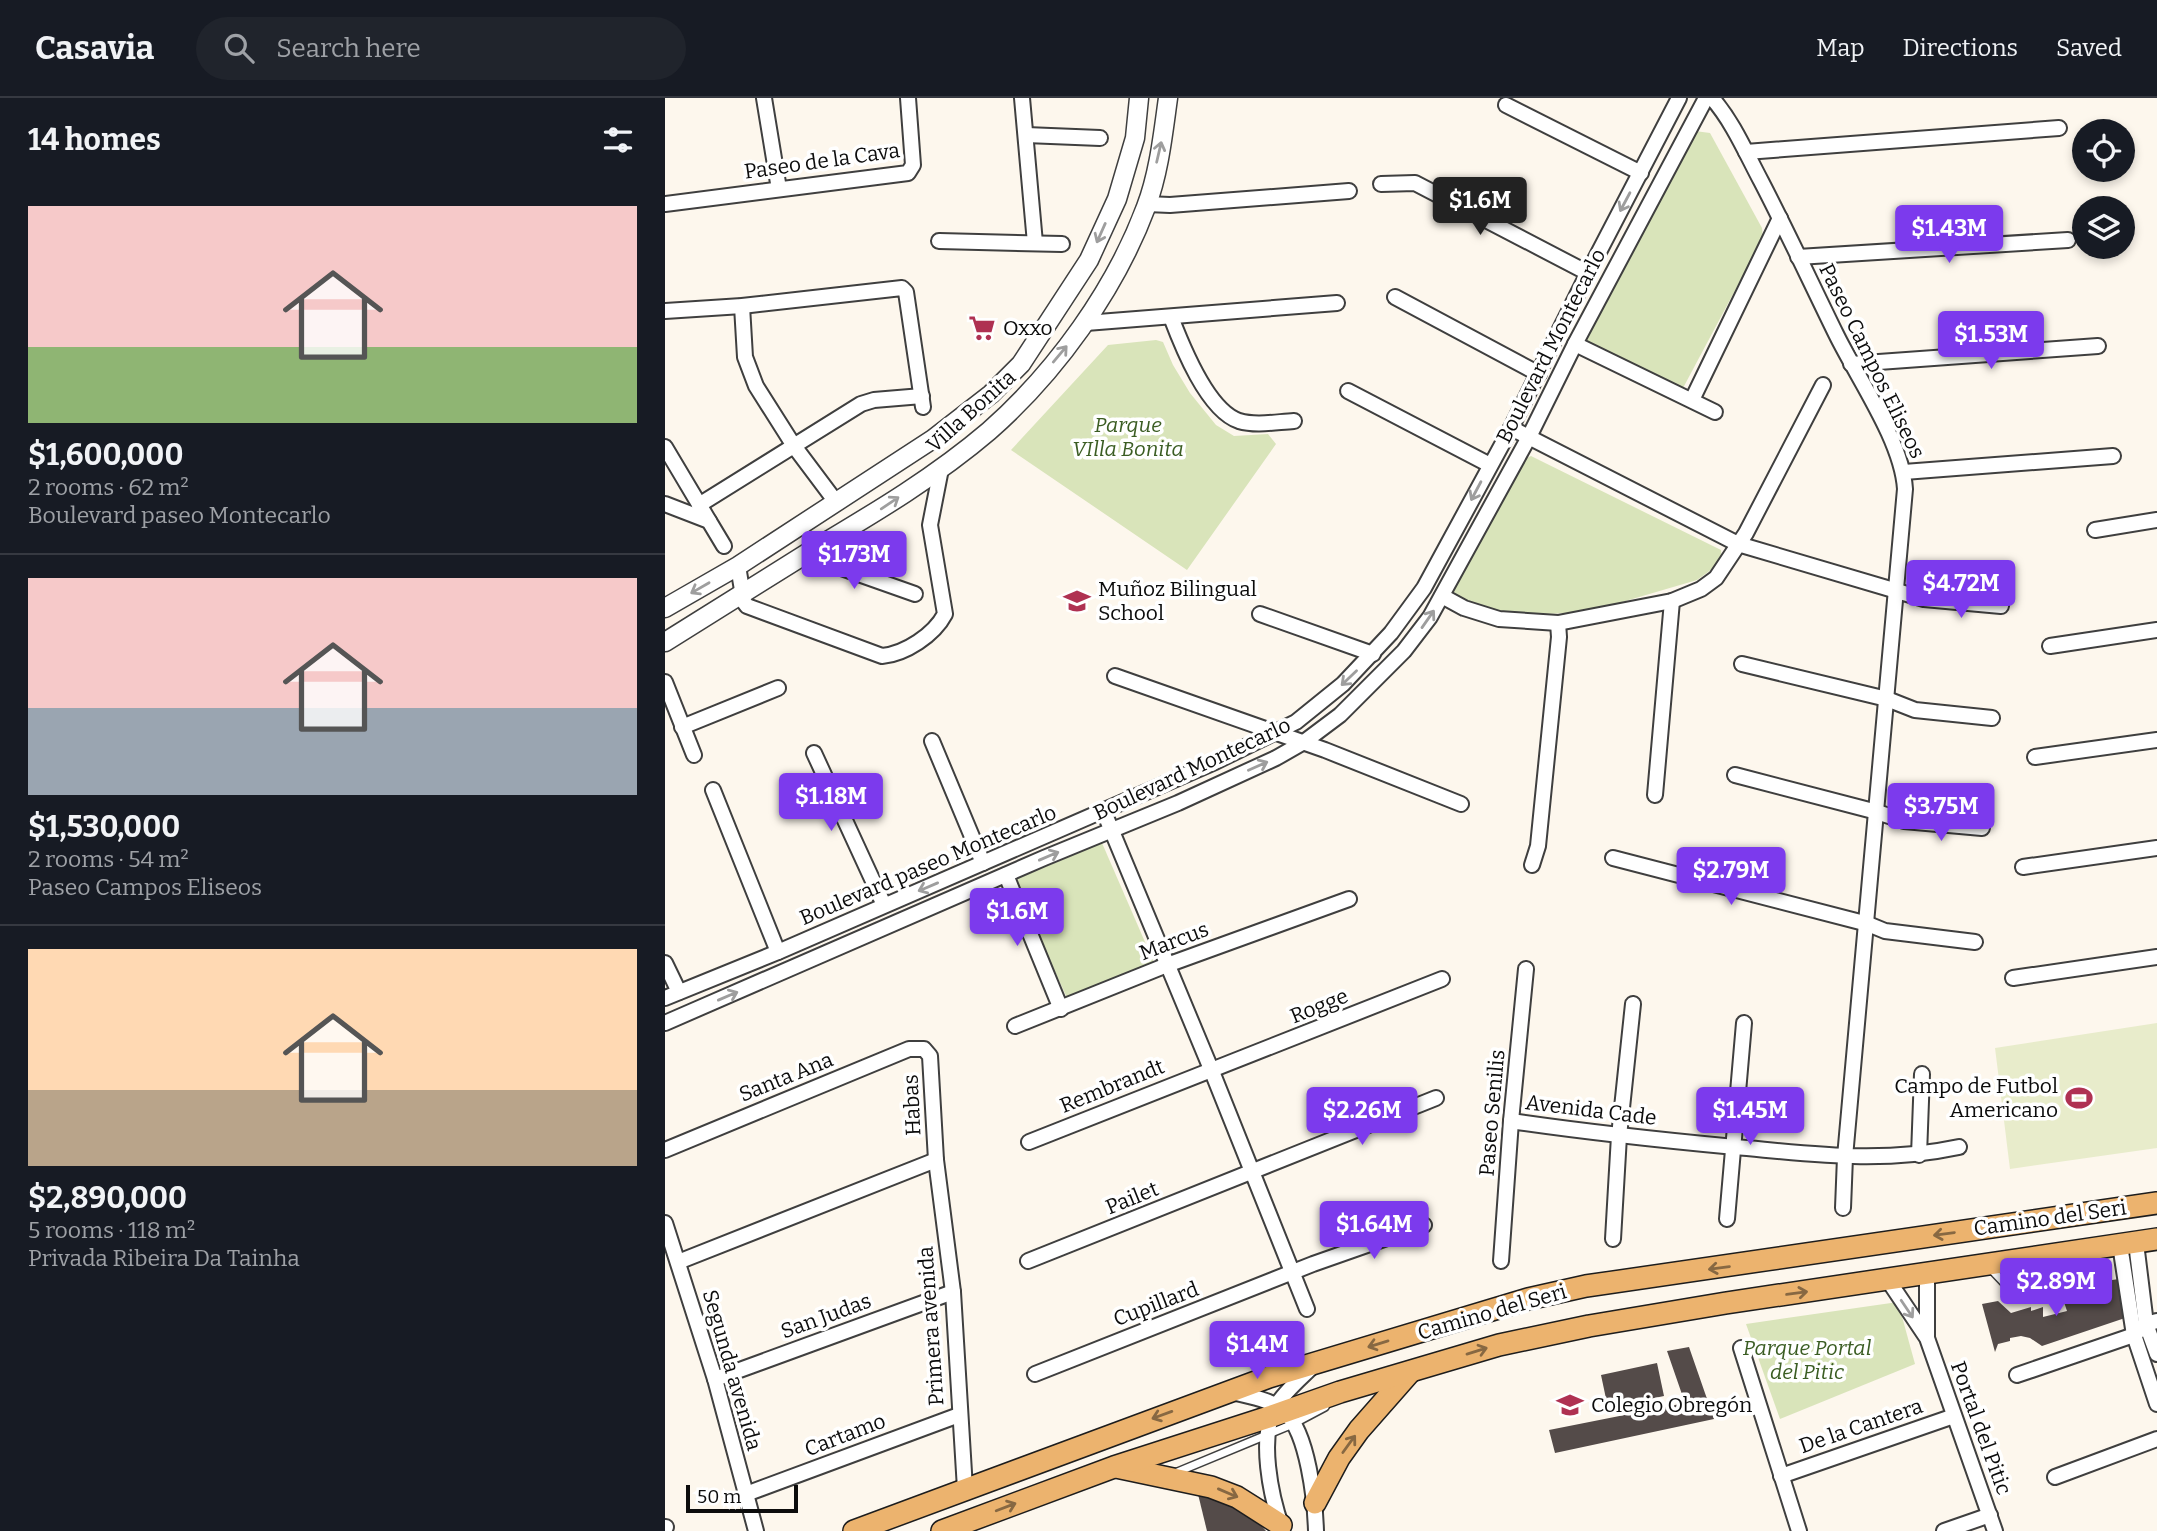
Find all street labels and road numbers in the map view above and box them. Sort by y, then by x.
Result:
street label: Paseo de la Cava [742,137,902,185]
street label: Boulevard Montecarlo [1491,245,1611,447]
street label: Paseo Campos Eliseos [1813,259,1931,463]
street label: Villa Bonita [921,364,1021,458]
street label: Boulevard Montecarlo [1089,712,1295,826]
street label: Boulevard paseo Montecarlo [796,799,1060,931]
street label: Marcus [1136,916,1212,966]
street label: Rogge [1286,983,1352,1029]
street label: Santa Ana [735,1046,837,1108]
street label: Paseo Senilis [1474,1049,1510,1177]
street label: Rembrandt [1056,1053,1168,1119]
street label: Habas [897,1074,927,1136]
street label: Avenida Cade [1524,1089,1658,1131]
street label: Pailet [1102,1176,1163,1220]
street label: Camino del Seri [1972,1194,2128,1242]
street label: Primera avenida [912,1245,950,1407]
street label: Cupillard [1110,1276,1202,1332]
street label: Camino del Seri [1415,1278,1569,1346]
street label: Segunda avenida [697,1287,768,1454]
street label: San Judas [777,1288,875,1344]
street label: Portal del Pitic [1945,1358,2017,1498]
street label: De la Cantera [1796,1393,1927,1459]
street label: Cartamo [801,1408,889,1462]

